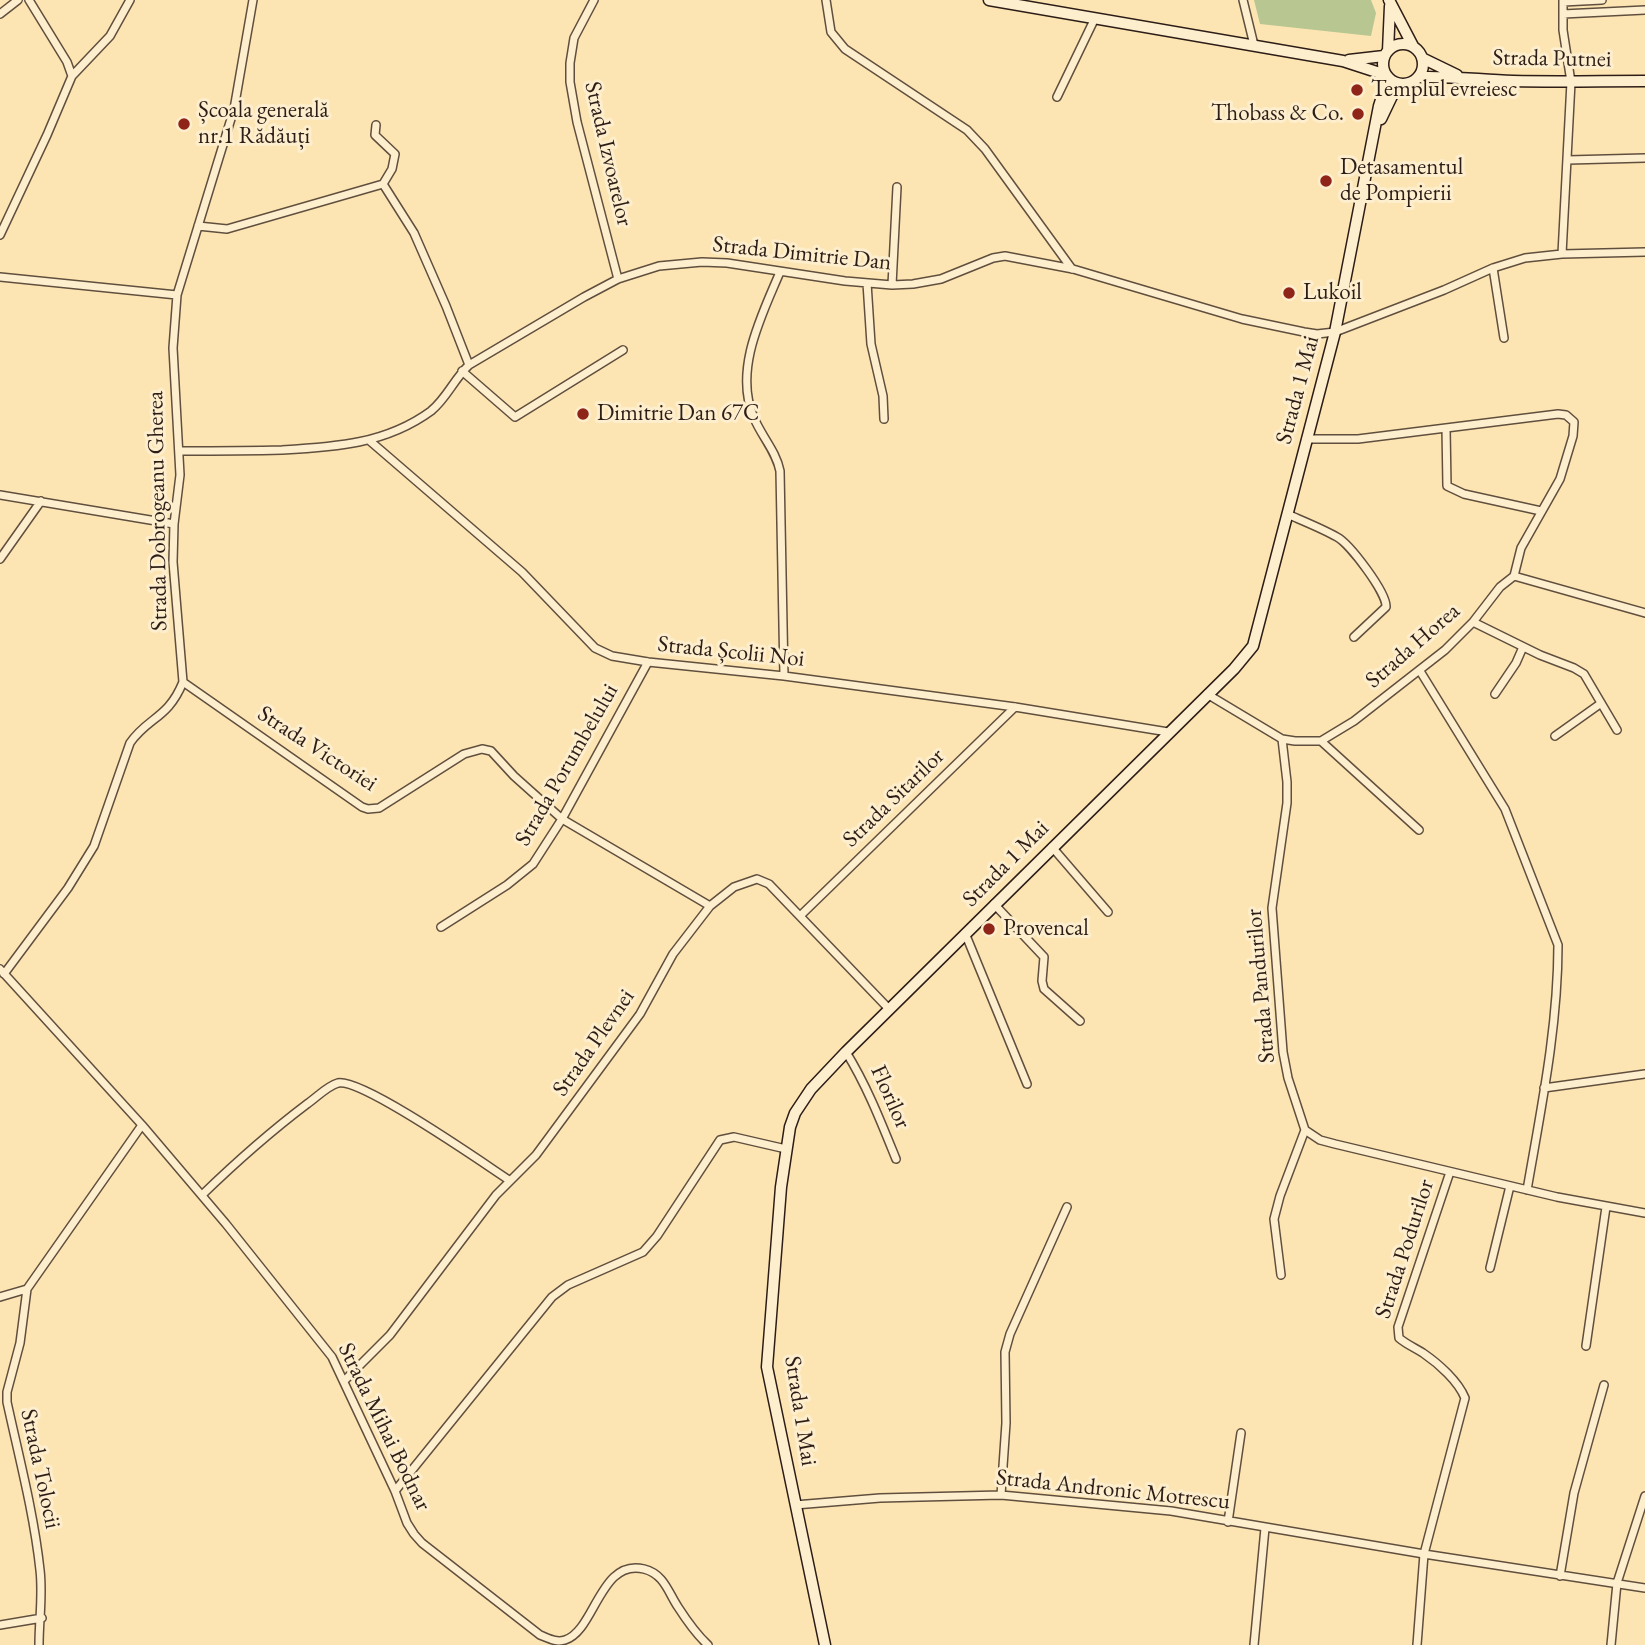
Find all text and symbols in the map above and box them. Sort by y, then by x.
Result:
street label: Strada Putnei [1492,44,1612,74]
place label: Templul evreiesc [1371,76,1517,104]
street label: Strada Izvoarelor [578,79,638,229]
marker: Templul evreiesc [1349,82,1365,98]
place label: Școala generală nr.1 Rădăuți [198,97,329,151]
place label: Thobass & Co. [1211,100,1344,128]
marker: Thobass & Co. [1350,106,1366,122]
marker: Școala generală nr.1 Rădăuți [176,116,192,132]
place label: Detasamentul de Pompierii [1340,154,1463,208]
marker: Detasamentul de Pompierii [1318,173,1334,189]
street label: Strada Dimitrie Dan [711,231,893,277]
place label: Lukoil [1303,279,1362,307]
marker: Lukoil [1281,285,1297,301]
street label: Strada 1 Mai [1270,333,1326,447]
street label: Strada Dobrogeanu Gherea [142,391,174,631]
place label: Dimitrie Dan 67C [597,400,759,428]
marker: Dimitrie Dan 67C [575,406,591,422]
street label: Strada Horea [1360,598,1466,694]
street label: Strada Școlii Noi [656,631,806,673]
street label: Strada Porumbelului [509,679,625,851]
street label: Strada Victoriei [252,700,382,798]
street label: Strada Sitarilor [837,743,951,853]
street label: Strada 1 Mai [957,815,1055,913]
street label: Strada Pandurilor [1241,908,1281,1064]
place label: Provencal [1003,915,1089,943]
marker: Provencal [981,921,997,937]
street label: Strada Plevnei [547,984,641,1102]
street label: Florilor [864,1061,916,1133]
street label: Strada Podurilor [1370,1176,1440,1322]
street label: Strada Mihai Bodnar [331,1339,437,1515]
street label: Strada 1 Mai [778,1354,822,1468]
street label: Strada Tolocii [14,1407,66,1531]
street label: Strada Andronic Motrescu [995,1464,1231,1516]

